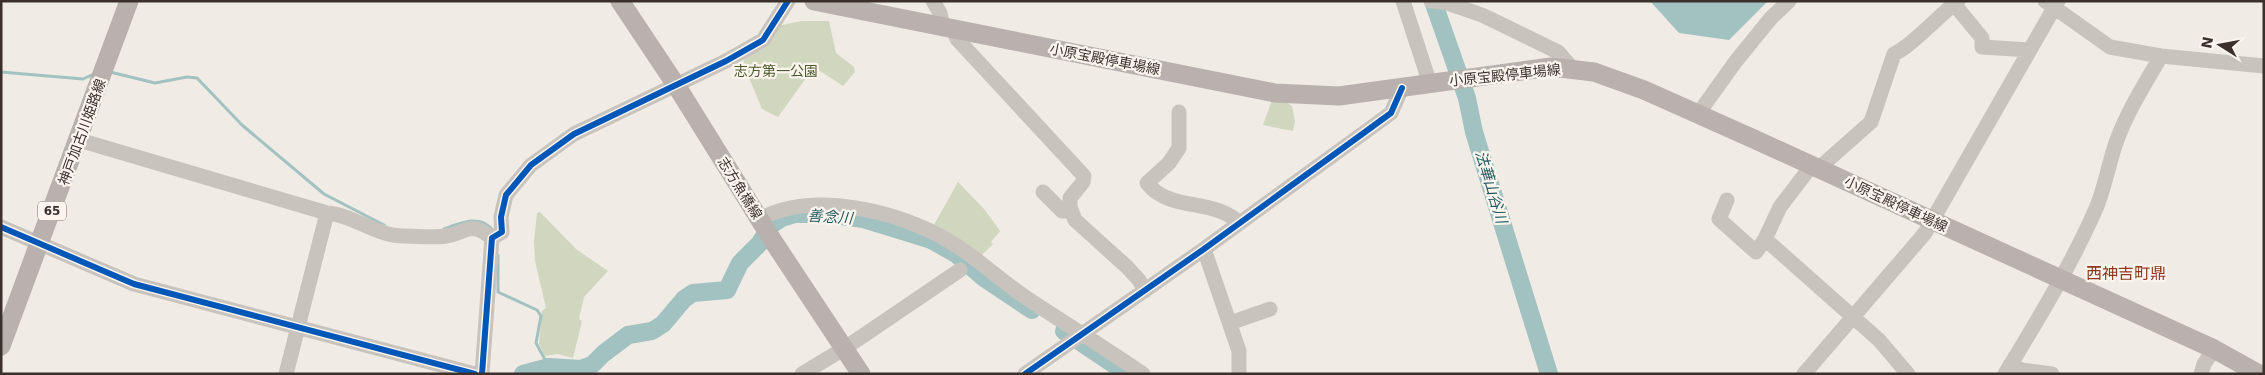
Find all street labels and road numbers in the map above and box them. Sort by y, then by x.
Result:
street label: 小原宝殿停車場線 [1049,40,1161,78]
street label: 小原宝殿停車場線 [1448,61,1562,89]
street label: 神戸加古川姫路線 [55,77,109,187]
street label: 志方魚橋線 [715,154,765,222]
street label: 小原宝殿停車場線 [1842,173,1950,235]
road number: 65 [38,202,66,220]

